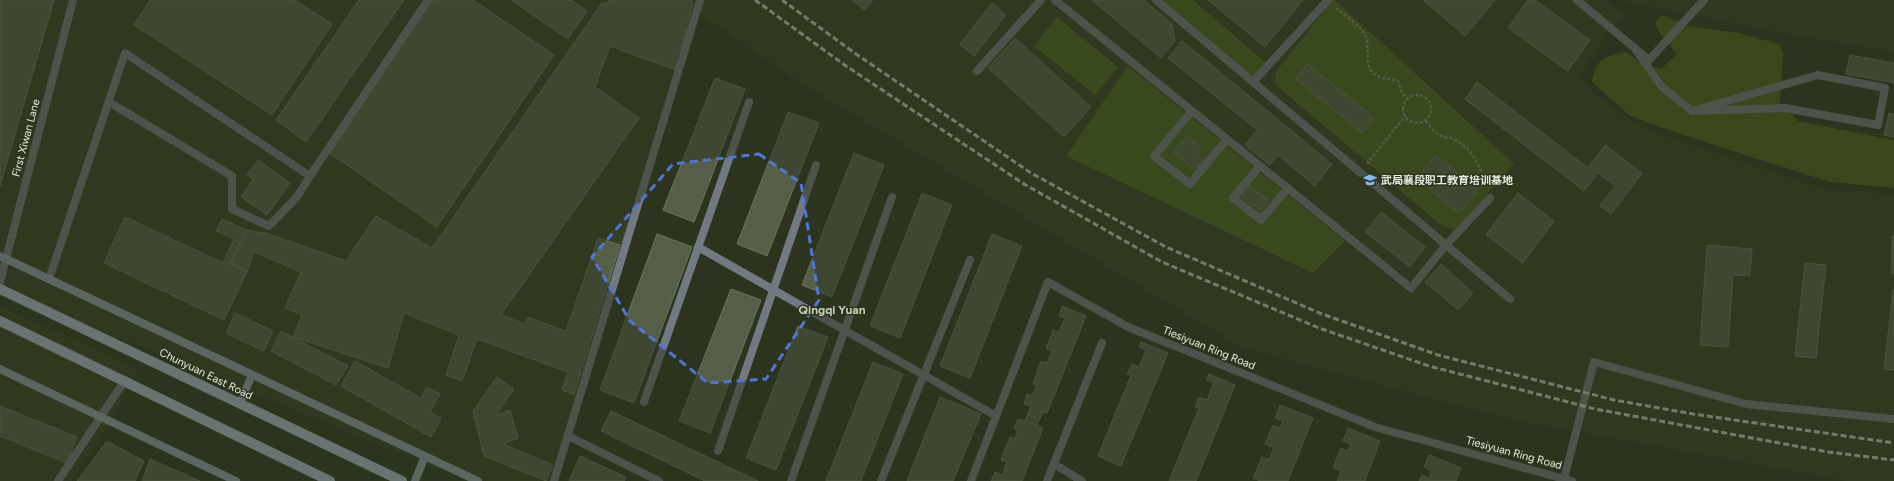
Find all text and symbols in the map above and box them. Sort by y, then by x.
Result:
street label: First Xiwan Lane [9,98,43,178]
school or university icon: 武局襄段职工教育培训基地 [1362,172,1378,188]
place label: 武局襄段职工教育培训基地 [1381,174,1513,187]
district label: Qingqi Yuan [799,303,866,317]
street label: Tiesiyuan Ring Road [1161,323,1257,373]
street label: Chunyuan East Road [157,346,255,402]
street label: Tiesiyuan Ring Road [1465,434,1563,472]

